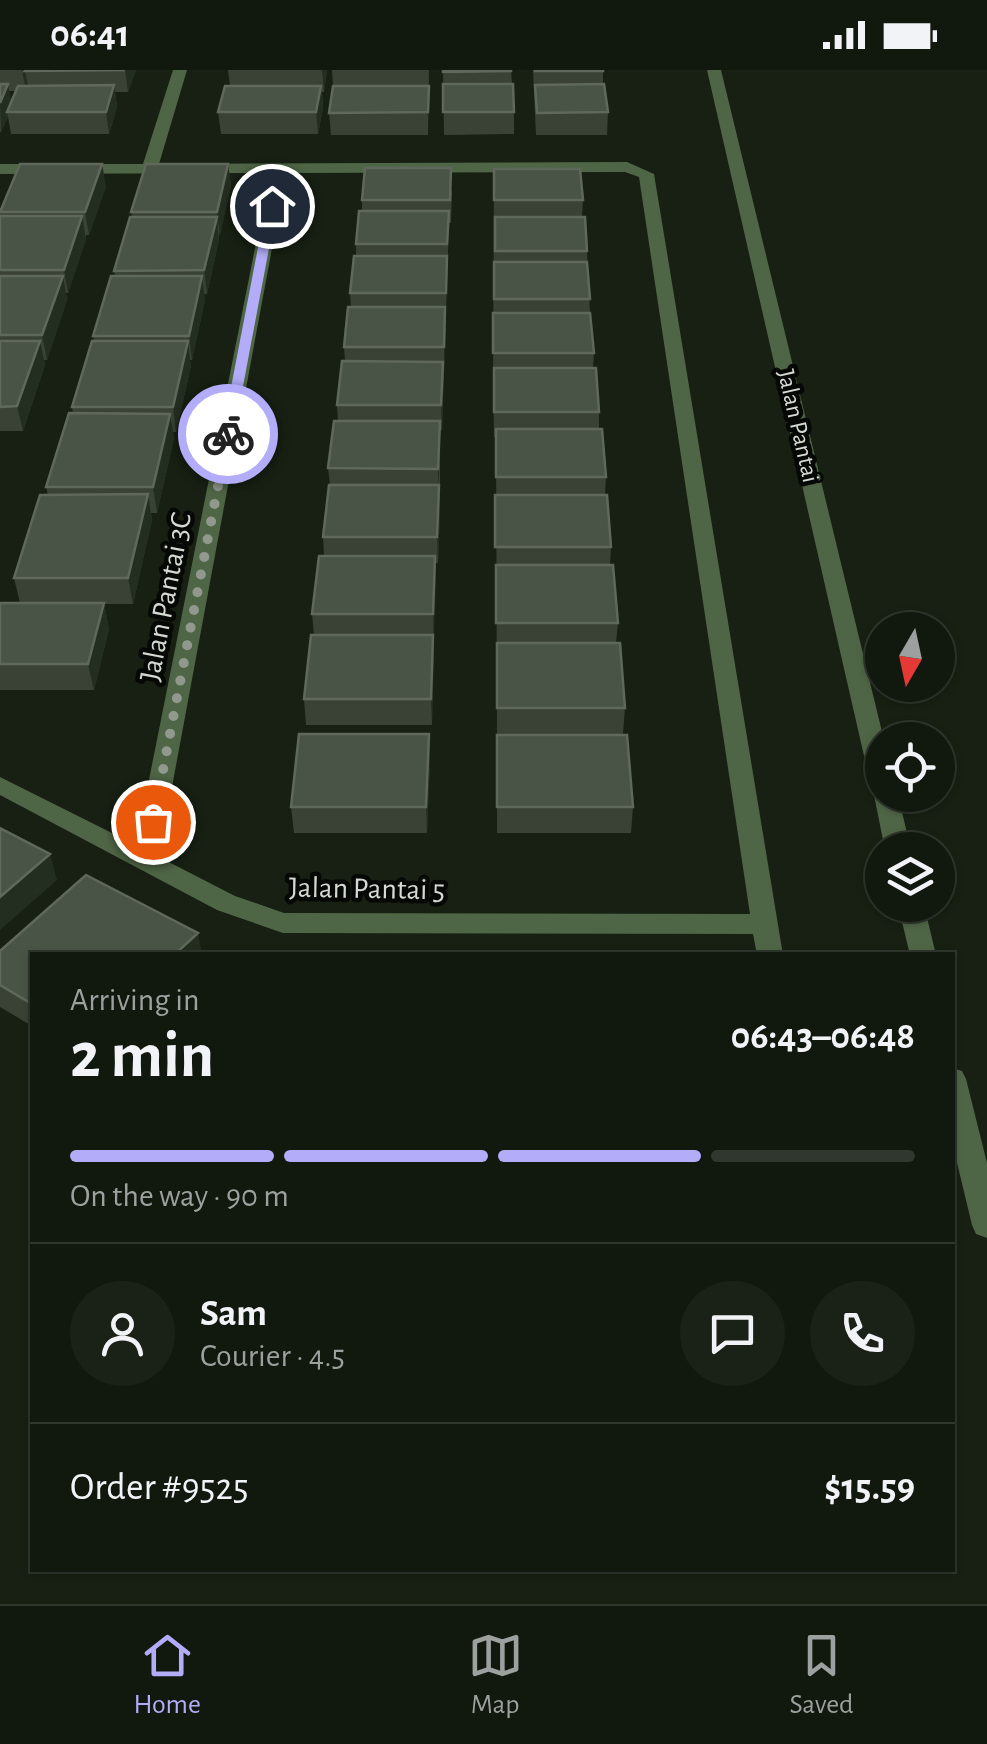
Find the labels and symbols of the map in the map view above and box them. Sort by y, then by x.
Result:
pin [230,164,315,249]
street label: Jalan Pantai [773,367,823,485]
courier [178,384,278,484]
street label: Jalan Pantai 3C [135,510,197,684]
north arrow [865,612,955,702]
pin [111,780,196,865]
street label: Jalan Pantai 5 [289,873,445,905]

